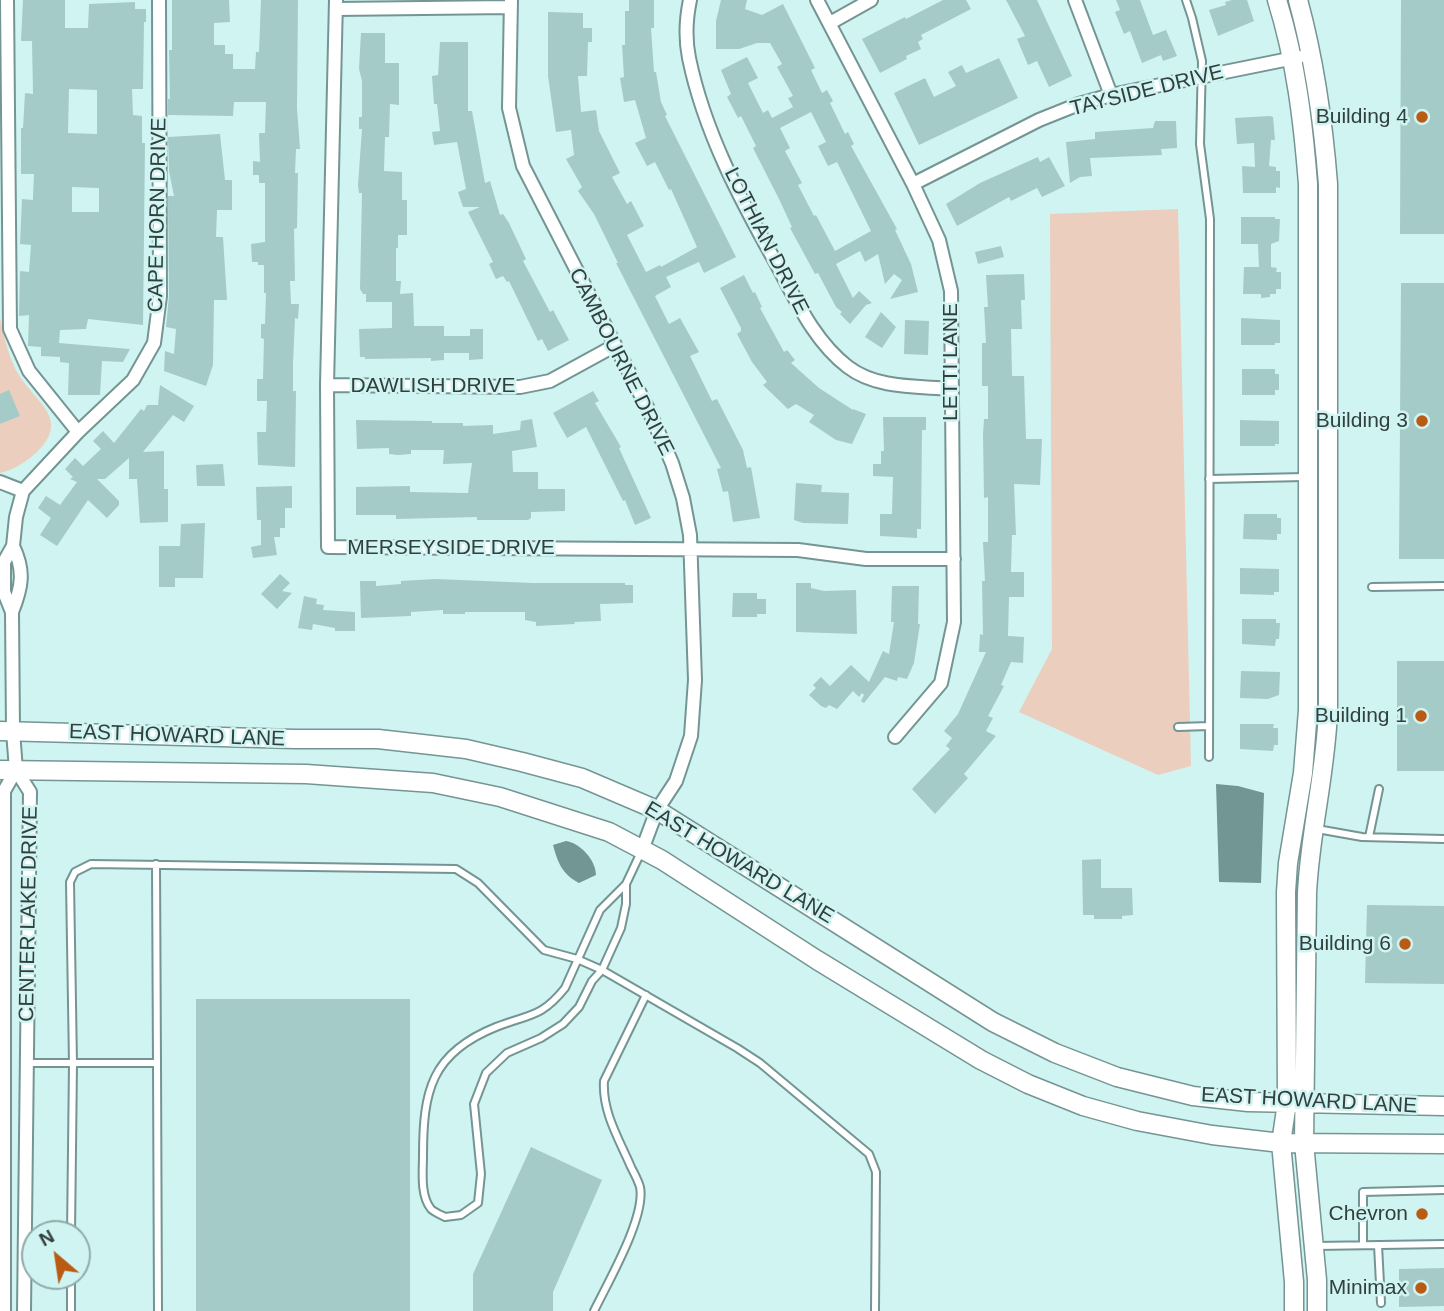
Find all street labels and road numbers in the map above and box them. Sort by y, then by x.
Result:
street label: TAYSIDE DRIVE [1068,60,1226,122]
street label: CAPE HORN DRIVE [144,117,172,313]
street label: LOTHIAN DRIVE [718,164,814,318]
street label: CAMBOURNE DRIVE [563,264,679,460]
street label: LETTI LANE [938,303,964,421]
street label: DAWLISH DRIVE [351,373,515,399]
street label: MERSEYSIDE DRIVE [347,535,555,561]
street label: EAST HOWARD LANE [68,720,286,752]
street label: EAST HOWARD LANE [640,797,838,929]
street label: CENTER LAKE DRIVE [15,806,43,1022]
street label: EAST HOWARD LANE [1200,1083,1418,1119]

